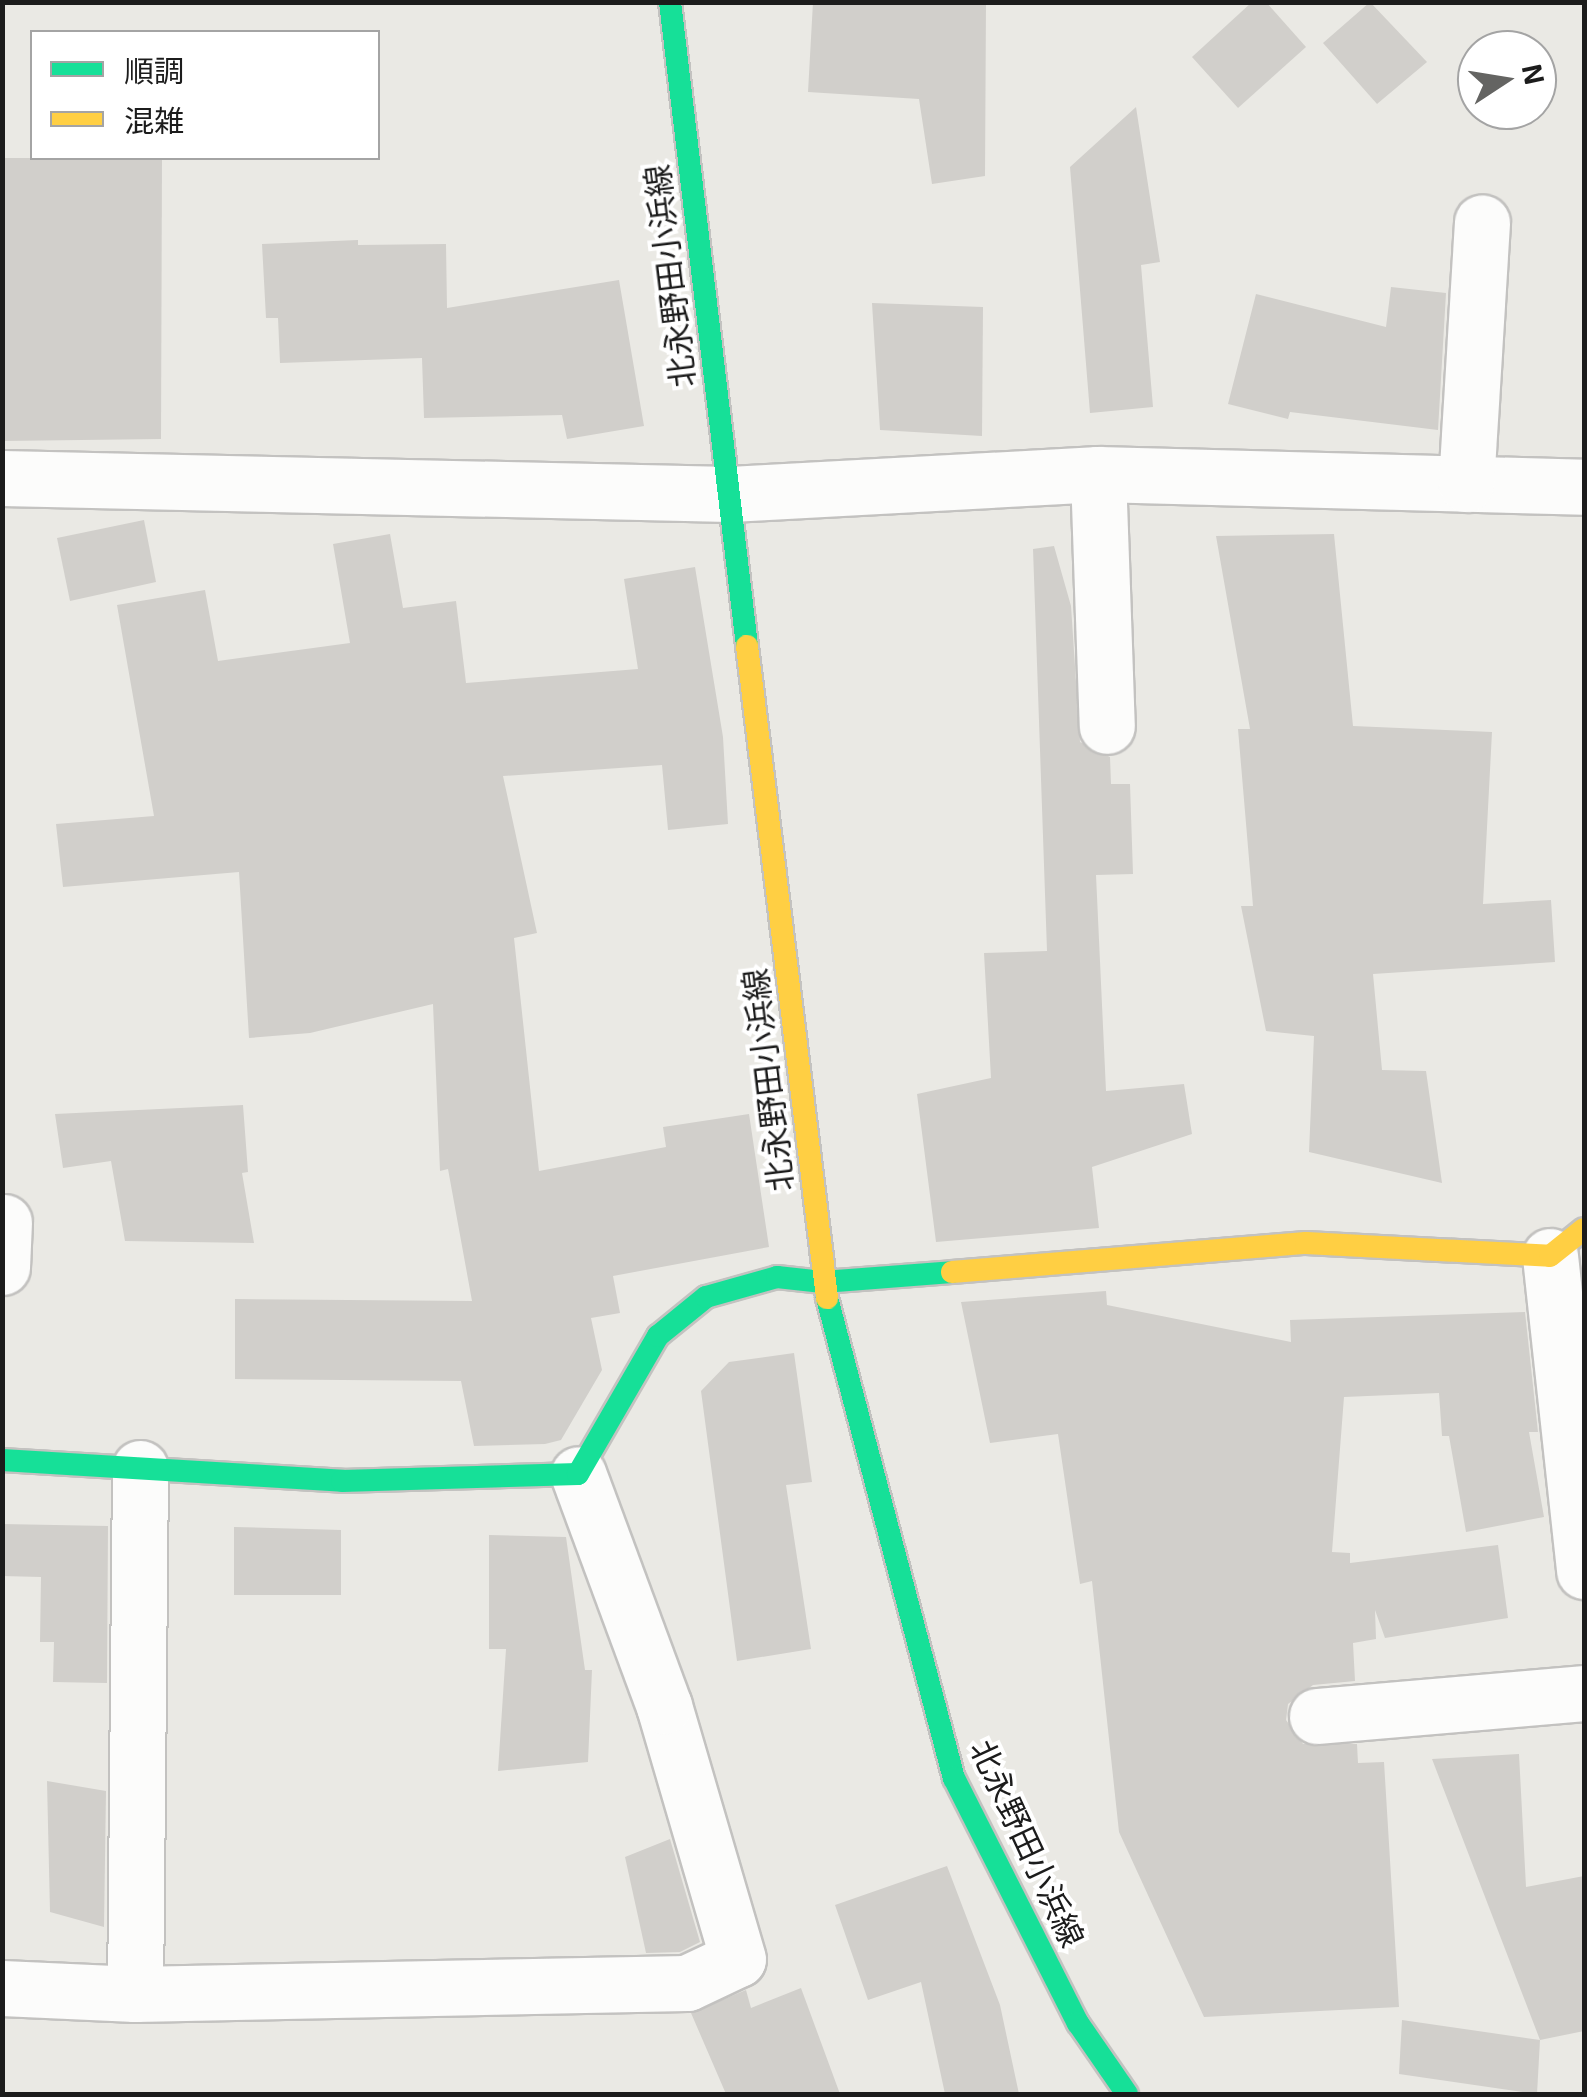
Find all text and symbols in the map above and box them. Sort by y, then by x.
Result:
legend [30,30,380,160]
north arrow [1457,30,1557,130]
text: 順調 [124,52,184,88]
text: N [1516,61,1553,88]
text: 混雑 [124,102,184,138]
street label: 北永野田小浜線 [636,162,702,390]
street label: 北永野田小浜線 [734,966,800,1194]
street label: 北永野田小浜線 [963,1733,1093,1953]

